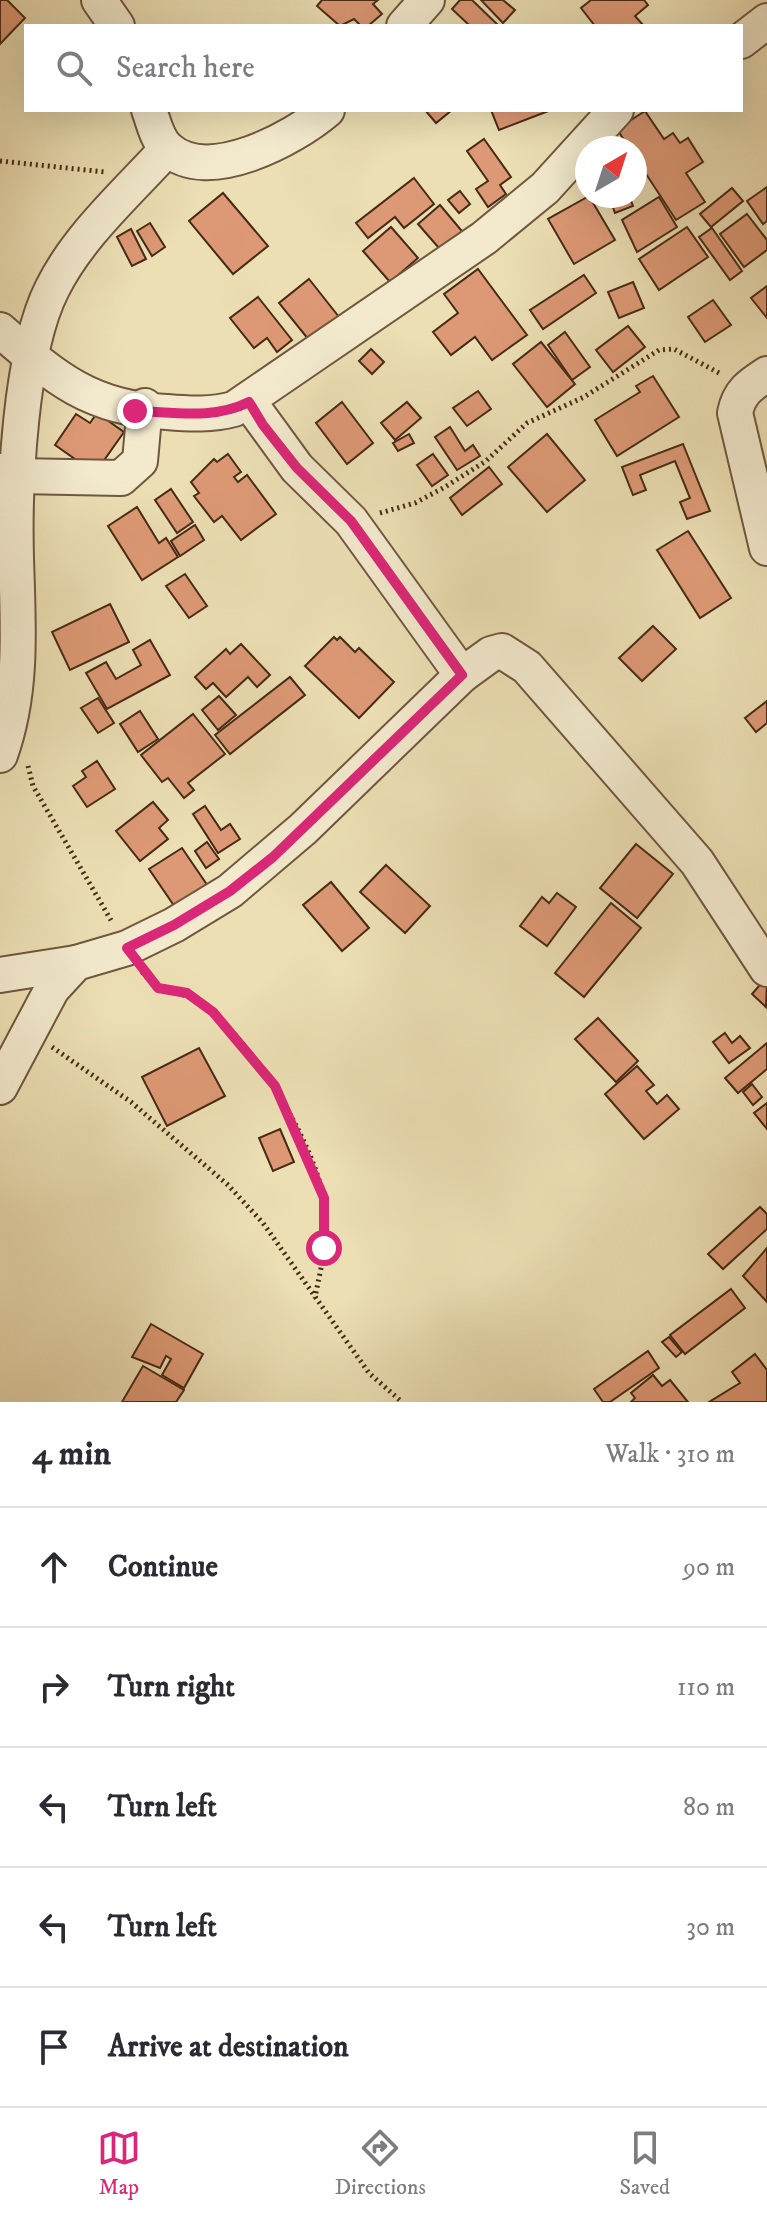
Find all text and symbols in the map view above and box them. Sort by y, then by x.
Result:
search box [24,24,743,112]
icon: search [52,46,96,90]
text: Search here [116,50,255,87]
north arrow [575,136,647,208]
route end [117,393,153,429]
route start [306,1230,342,1266]
text: 4 min [32,1433,111,1475]
text: Walk · 310 m [605,1438,735,1471]
icon: ahead [32,1545,76,1589]
text: Continue [108,1549,218,1586]
text: 90 m [683,1551,735,1584]
icon: right [32,1665,76,1709]
text: Turn right [108,1669,235,1706]
text: 110 m [677,1671,735,1704]
icon: left [32,1785,76,1829]
text: Turn left [108,1789,217,1826]
text: 80 m [683,1791,735,1824]
icon: left [32,1905,76,1949]
text: Turn left [108,1909,217,1946]
text: 30 m [686,1911,735,1944]
icon: arrive [32,2025,76,2069]
text: Arrive at destination [108,2029,349,2066]
tab: Map [97,2126,141,2201]
tab: Directions [335,2126,426,2201]
tab: Saved [620,2126,670,2201]

